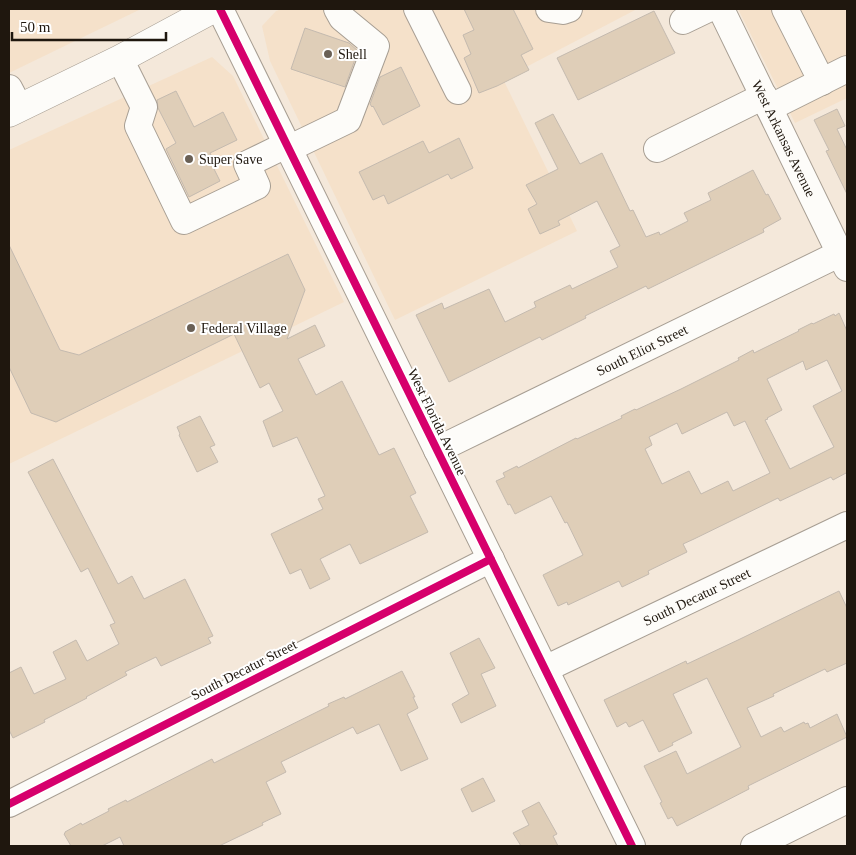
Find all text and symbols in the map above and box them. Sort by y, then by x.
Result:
scale bar [12,10,166,42]
text: 50 m [20,19,51,35]
place label: Shell [338,47,367,62]
marker: Shell [322,48,334,60]
street label: West Arkansas Avenue [749,78,819,199]
place label: Super Save [199,152,262,167]
marker: Super Save [183,153,195,165]
place label: Federal Village [201,321,287,336]
street label: South Eliot Street [594,321,690,379]
marker: Federal Village [185,322,197,334]
street label: West Florida Avenue [405,366,469,478]
street label: South Decatur Street [641,565,753,629]
street label: South Decatur Street [189,637,299,703]

